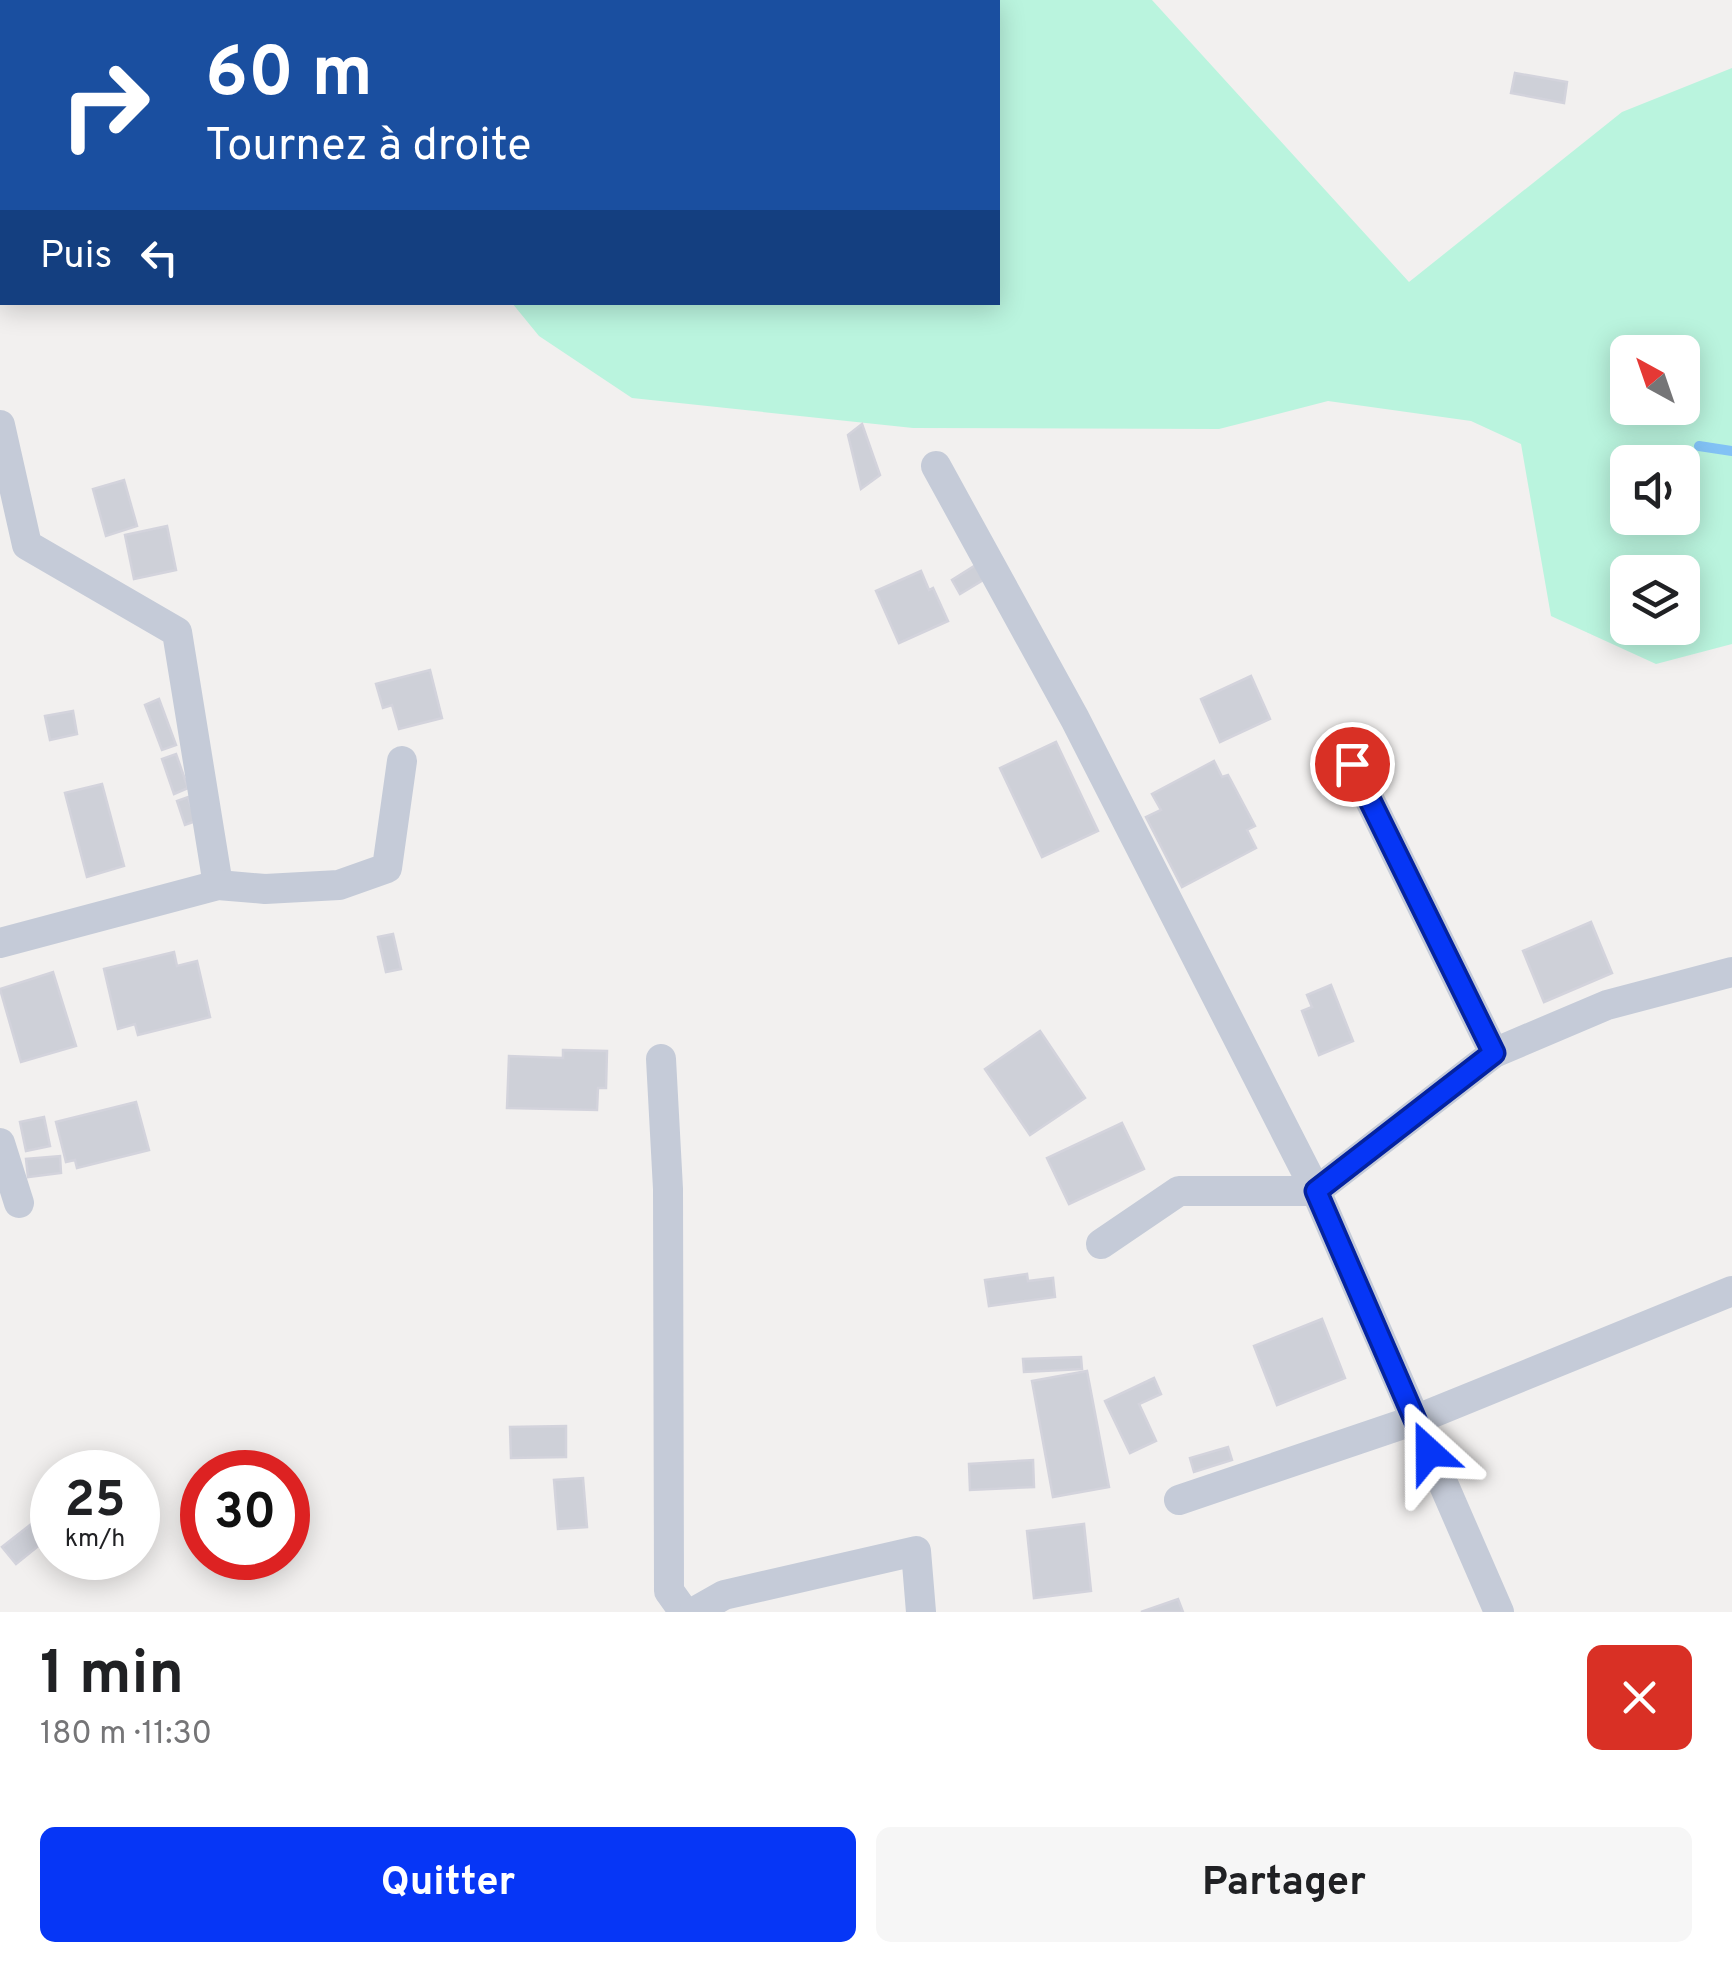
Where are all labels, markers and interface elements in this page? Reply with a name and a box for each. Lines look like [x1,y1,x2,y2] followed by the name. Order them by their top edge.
[205,32,373,121] text: 60 m
[40,40,170,170] icon: right
[205,119,532,176] text: Tournez à droite
[132,230,187,285] icon: left
[40,233,112,282] text: Puis
[1610,335,1700,425] north arrow
[1610,335,1700,645] map controls
[1610,445,1700,535] button: sound
[1610,555,1700,645] button: layers
[1310,722,1395,807] pin
[1325,737,1380,792] icon: arrive
[1377,1400,1481,1504] position arrow
[180,1450,310,1580] speed limit sign: 30
[64,1471,126,1534] text: 25
[65,1524,125,1556] text: km/h
[40,1639,184,1715] text: 1 min
[1587,1645,1692,1750] button: close
[40,1715,212,1755] text: 180 m · 11:30
[40,1827,856,1942] button: Quitter
[876,1827,1692,1942] button: Partager

